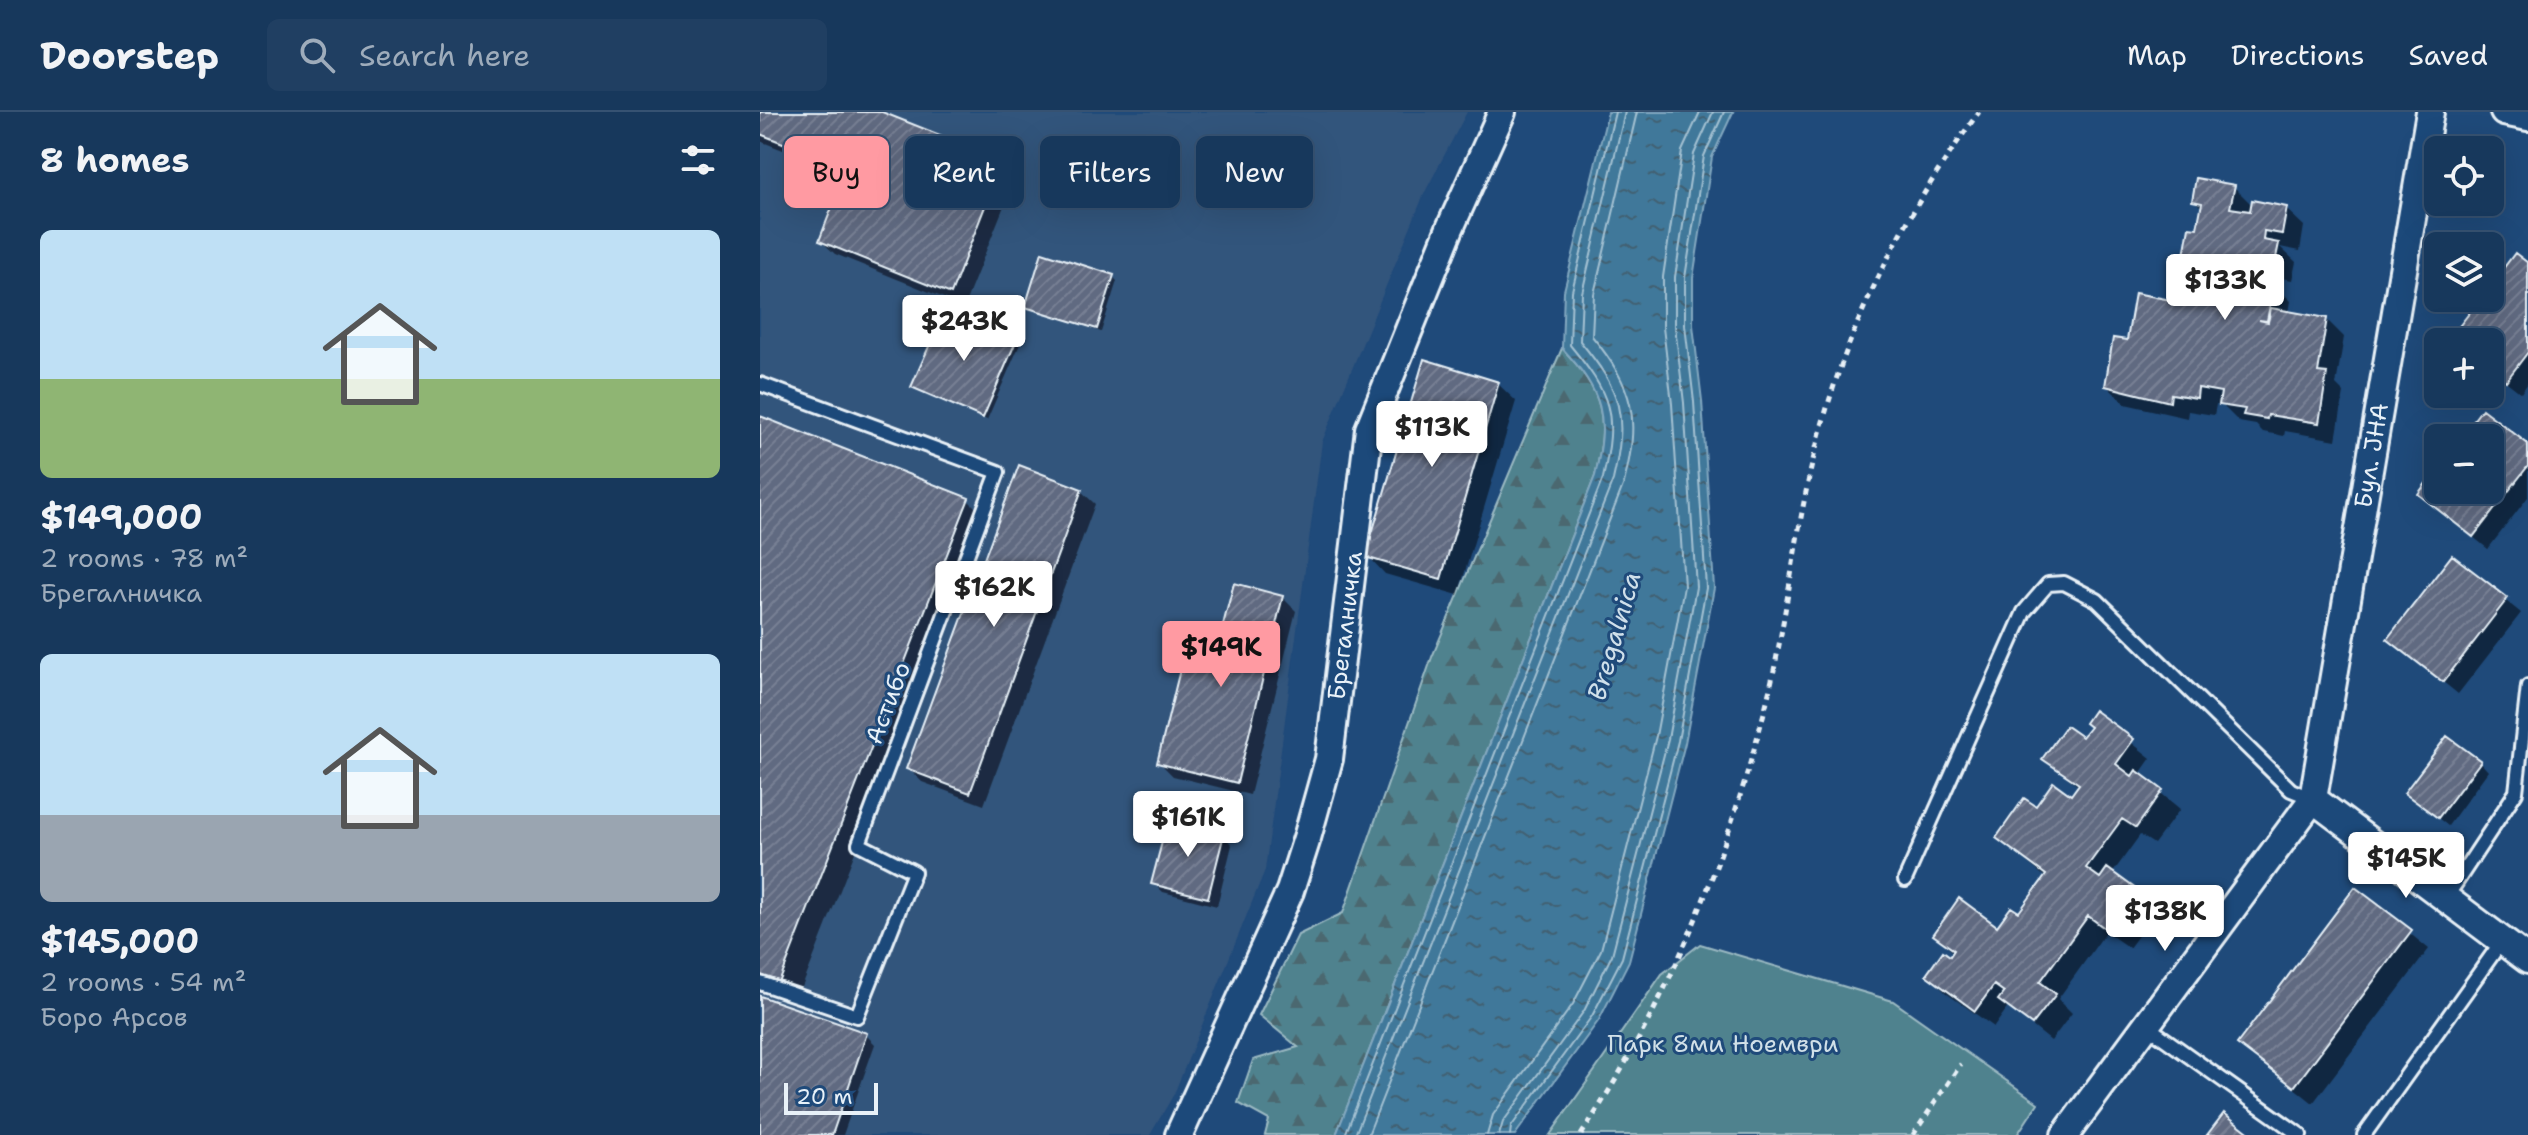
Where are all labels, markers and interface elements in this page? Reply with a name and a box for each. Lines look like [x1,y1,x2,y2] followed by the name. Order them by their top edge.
[267,19,827,91] search box
[40,30,219,81] text: Doorstep
[295,33,339,77] icon: search
[359,35,530,76] text: Search here
[2127,36,2187,74] text: Map
[2231,36,2365,74] text: Directions
[2409,36,2488,74] text: Saved
[784,136,889,208] chip: Buy
[905,136,1024,208] chip: Rent
[1040,136,1180,208] chip: Filters
[1196,136,1313,208] chip: New
[2424,136,2504,504] map controls
[2424,136,2504,216] button: locate
[40,137,189,183] text: 8 homes
[676,138,720,182] icon: filters
[2424,232,2504,312] button: layers
[2169,254,2281,322] pin: $133K
[2184,262,2266,297] text: $133K
[308,282,452,426] icon: home
[908,295,1020,363] pin: $243K
[920,303,1008,338] text: $243K
[2424,328,2504,408] button: +
[1376,401,1488,469] pin: $113K
[2347,401,2396,511] street label: Бул. ЈНА
[1394,409,1470,444] text: $113K
[2424,424,2504,504] button: −
[40,494,203,540] text: $149,000
[40,540,248,575] text: 2 rooms · 78 m²
[1320,549,1370,702] street label: Брегалничка
[938,561,1050,629] pin: $162K
[1578,567,1649,705] water label: Bregalnica
[953,569,1035,604] text: $162K
[40,575,202,610] text: Брегалничка
[1165,621,1277,689] pin: $149K
[1180,629,1262,664] text: $149K
[858,657,918,749] street label: Астибо
[308,706,452,850] icon: home
[1132,791,1244,859] pin: $161K
[1151,799,1225,834] text: $161K
[2350,832,2462,900] pin: $145K
[2366,840,2446,875] text: $145K
[2109,885,2221,953] pin: $138K
[2124,893,2206,928] text: $138K
[40,918,199,964] text: $145,000
[40,964,246,999] text: 2 rooms · 54 m²
[40,999,188,1034] text: Боро Арсов
[1608,1028,1838,1060] park label: Парк 8ми Ноември
[784,1079,878,1115] scale bar
[796,1082,853,1111] text: 20 m

